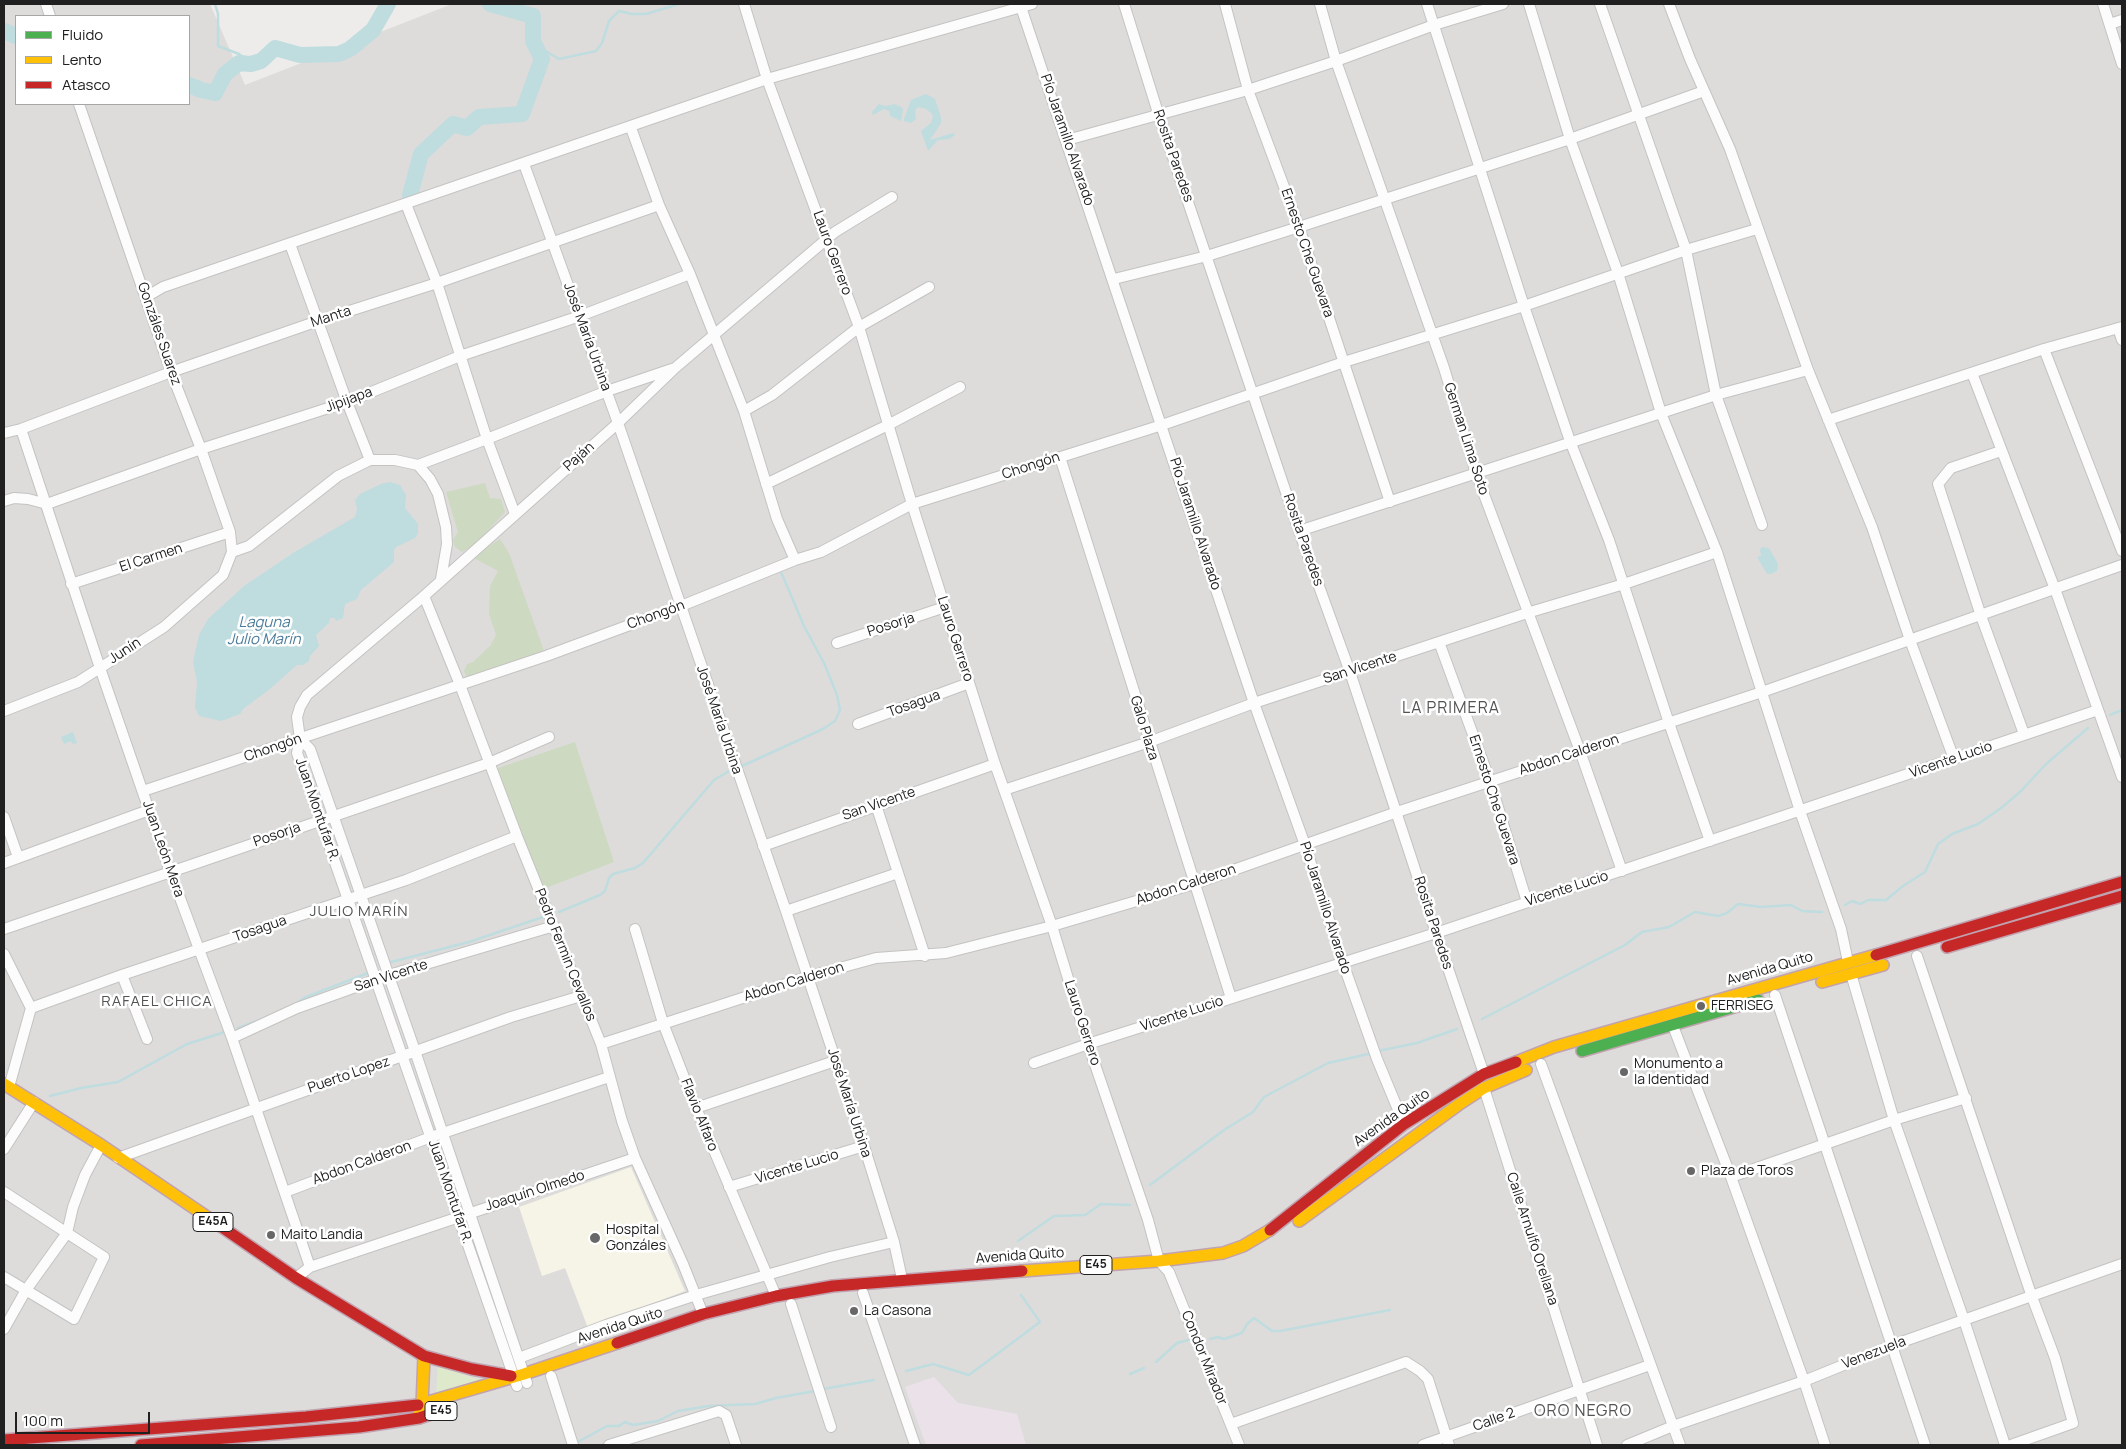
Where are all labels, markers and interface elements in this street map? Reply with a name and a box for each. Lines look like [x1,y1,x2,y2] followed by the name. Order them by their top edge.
[15,15,190,105] legend
[62,24,103,45] text: Fluido
[62,49,102,70] text: Lento
[1037,72,1097,208] street label: Pío Jaramillo Alvarado
[62,74,110,95] text: Atasco
[1149,108,1197,204] street label: Rosita Paredes
[1277,186,1337,320] street label: Ernesto Che Guevara
[809,208,855,298] street label: Lauro Gerrero
[133,280,185,388] street label: Gonzáles Suarez
[560,281,614,393] street label: José María Urbina
[309,303,353,331] street label: Manta
[1440,381,1492,497] street label: German Lima Soto
[323,384,375,416] street label: Jipijapa
[560,439,598,475] street label: Paján
[1000,449,1062,483] street label: Chongón
[1166,456,1224,592] street label: Pío Jaramillo Alvarado
[1279,492,1327,588] street label: Rosita Paredes
[117,540,185,576] street label: El Carmen
[933,594,977,684] street label: Lauro Gerrero
[625,597,687,633] street label: Chongón
[865,610,917,640] street label: Posorja
[227,614,301,649] water label: Laguna Julio Marín
[106,635,144,667] street label: Junín
[1321,648,1399,688] street label: San Vicente
[693,663,745,777] street label: José María Urbina
[885,687,943,721] street label: Tosagua
[1126,694,1162,762] street label: Galo Plaza
[1401,699,1501,719] district label: LA PRIMERA
[242,730,304,766] street label: Chongón
[1517,731,1621,779] street label: Abdon Calderon
[1465,733,1523,867] street label: Ernesto Che Guevara
[1908,738,1994,782] street label: Vicente Lucio
[291,756,343,864] street label: Juan Montufar R.
[840,784,918,824] street label: San Vicente
[139,799,187,899] street label: Juan León Mera
[251,819,303,851] street label: Posorja
[1296,840,1354,976] street label: Pío Jaramillo Alvarado
[1134,861,1238,909] street label: Abdon Calderon
[1523,868,1611,910] street label: Vicente Lucio
[1410,874,1456,972] street label: Rosita Paredes
[531,886,599,1024] street label: Pedro Fermin Cevallos
[308,903,410,921] district label: JULIO MARÍN
[231,912,289,946] street label: Tosagua
[1725,949,1815,989] street label: Avenida Quito
[352,956,430,996] street label: San Vicente
[742,959,846,1005] street label: Abdon Calderon
[1060,978,1104,1068] street label: Lauro Gerrero
[100,993,214,1011] district label: RAFAEL CHICA
[1138,993,1226,1035] street label: Vicente Lucio
[1711,998,1773,1014] place label: FERRISEG
[1695,1000,1707,1012] marker: FERRISEG
[823,1046,875,1160] street label: José María Urbina
[306,1053,392,1097] street label: Puerto Lopez
[1634,1056,1723,1088] place label: Monumento a la Identidad
[1618,1066,1630,1078] marker: Monumento a la Identidad
[677,1076,721,1154] street label: Flavio Alfaro
[1351,1086,1433,1150] street label: Avenida Quito
[310,1137,414,1189] street label: Abdon Calderon
[424,1138,476,1246] street label: Juan Montufar R.
[753,1146,841,1188] street label: Vicente Lucio
[1701,1163,1793,1179] place label: Plaza de Toros
[1685,1165,1697,1177] marker: Plaza de Toros
[483,1167,587,1215] street label: Joaquín Olmedo
[1503,1171,1561,1307] street label: Calle Arnulfo Orellana
[193,1212,233,1232] road number: E45A
[606,1222,666,1254] place label: Hospital Gonzáles
[281,1227,363,1243] place label: Maito Landia
[265,1229,277,1241] marker: Maito Landia
[588,1231,602,1245] marker: Hospital Gonzáles
[975,1245,1065,1267] street label: Avenida Quito
[1080,1256,1112,1274] road number: E45
[864,1303,931,1319] place label: La Casona
[575,1304,665,1348] street label: Avenida Quito
[848,1305,860,1317] marker: La Casona
[1177,1308,1231,1408] street label: Condor Mirador
[1840,1333,1908,1373] street label: Venezuela
[18,1402,152,1434] scale bar
[425,1402,457,1420] road number: E45
[1533,1402,1633,1422] district label: ORO NEGRO
[1471,1405,1517,1435] street label: Calle 2
[23,1410,63,1431] text: 100 m

